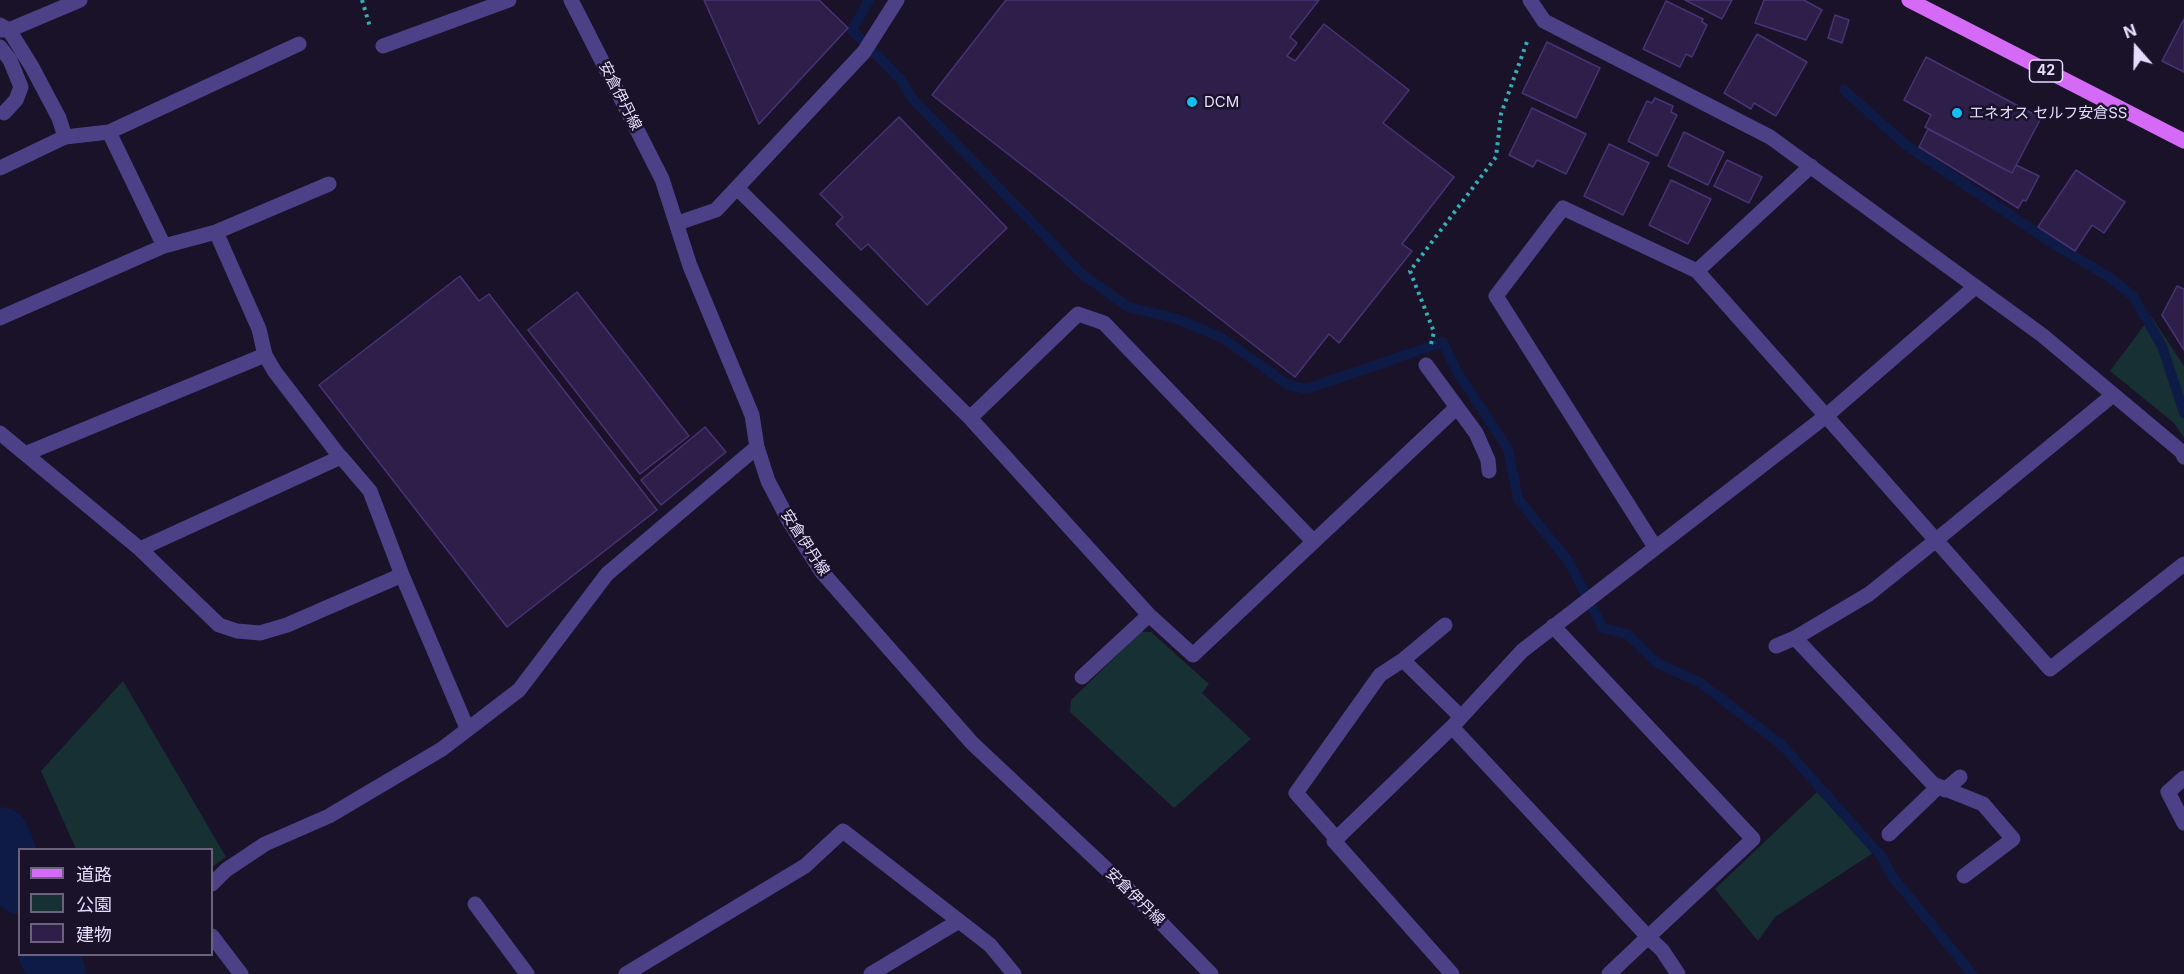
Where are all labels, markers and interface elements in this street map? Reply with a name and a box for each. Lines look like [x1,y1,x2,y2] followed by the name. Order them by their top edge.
[2106,18,2166,78] north arrow
[2121,20,2139,43] text: N
[595,59,645,133] street label: 安倉伊丹線
[2030,60,2062,82] road number: 42
[1204,93,1239,111] place label: DCM
[1185,95,1199,109] marker: DCM
[1969,104,2127,122] place label: エネオス セルフ安倉SS
[1950,106,1964,120] marker: エネオス セルフ安倉SS
[777,507,833,579] street label: 安倉伊丹線
[18,848,213,956] legend
[76,864,112,885] text: 道路
[1102,864,1168,930] street label: 安倉伊丹線
[76,894,112,915] text: 公園
[76,924,112,945] text: 建物

